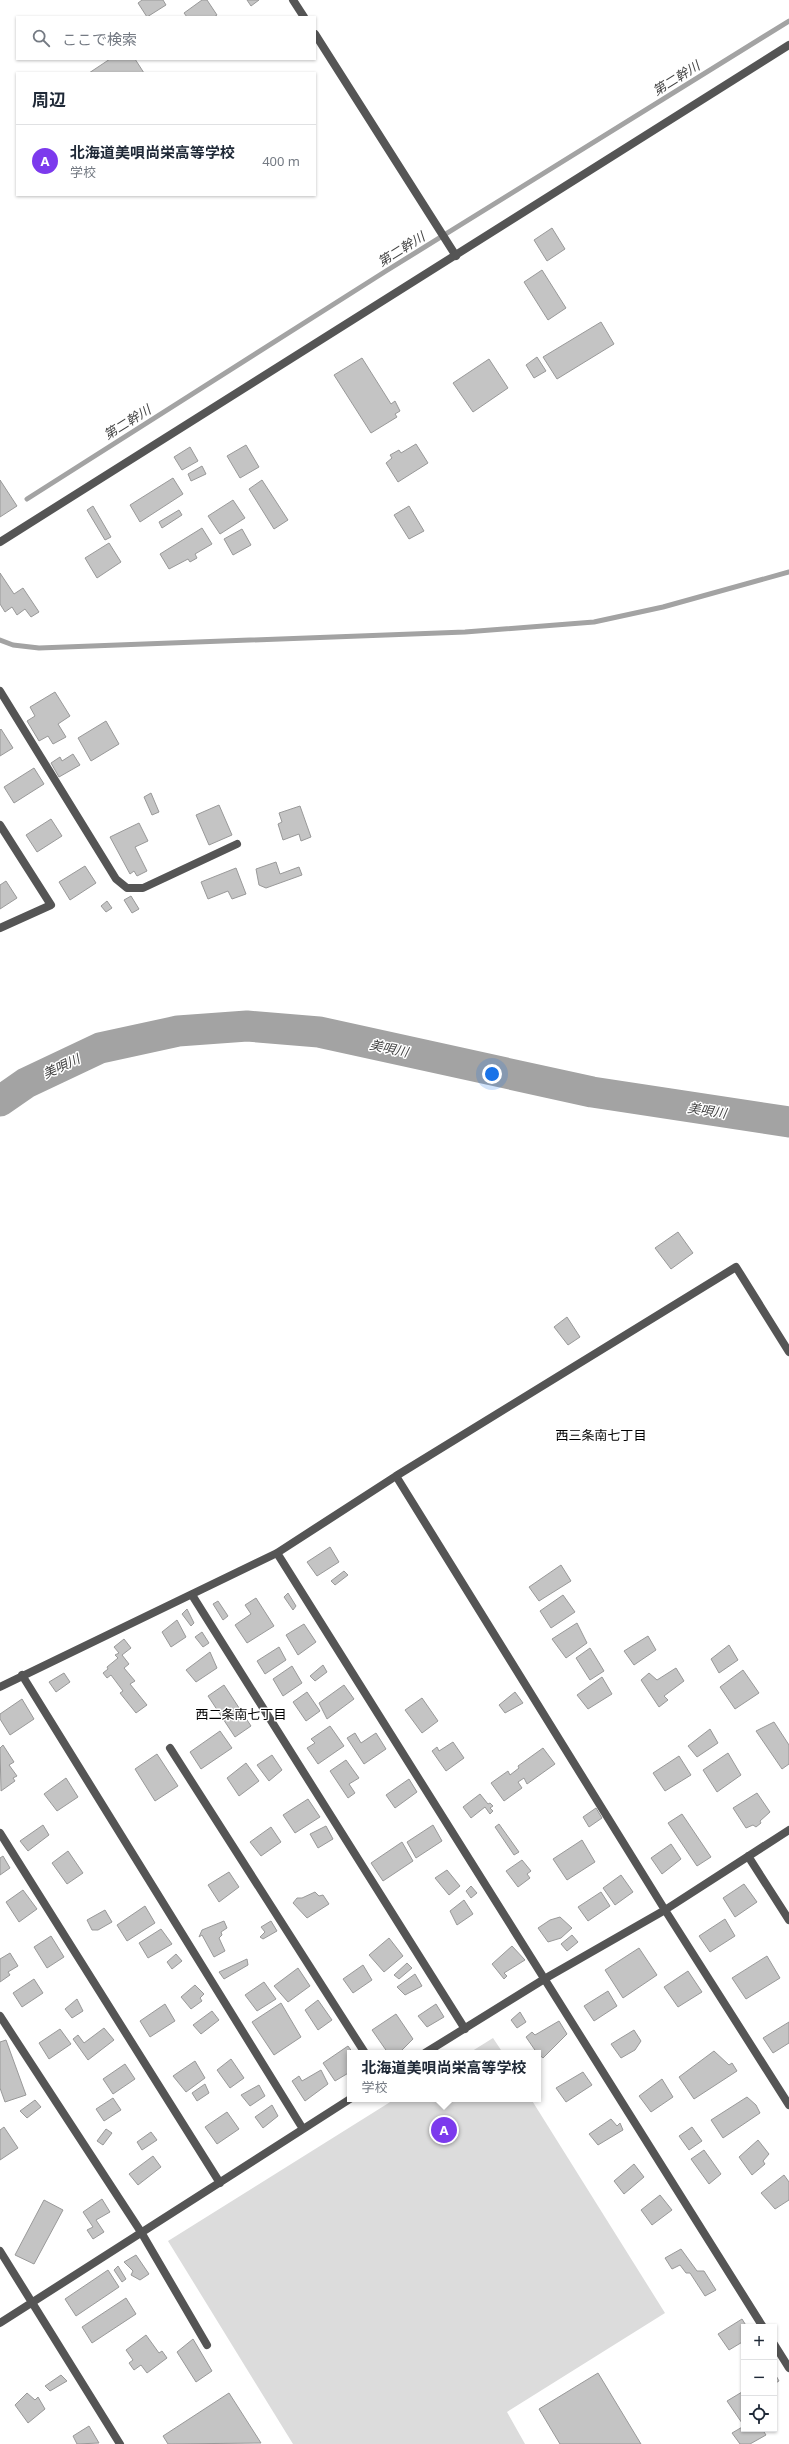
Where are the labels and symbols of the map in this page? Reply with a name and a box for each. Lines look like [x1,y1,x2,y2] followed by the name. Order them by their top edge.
[649,56,705,99] water label: 第二幹川
[374,227,430,270] water label: 第二幹川
[100,400,156,443] water label: 第二幹川
[368,1035,412,1061] water label: 美唄川
[40,1049,84,1082] water label: 美唄川
[482,1064,502,1084] your location
[686,1098,730,1122] water label: 美唄川
[555,1426,647,1444] district label: 西三条南七丁目
[195,1705,287,1723] district label: 西二条南七丁目
[431,2115,457,2145] pin: A

